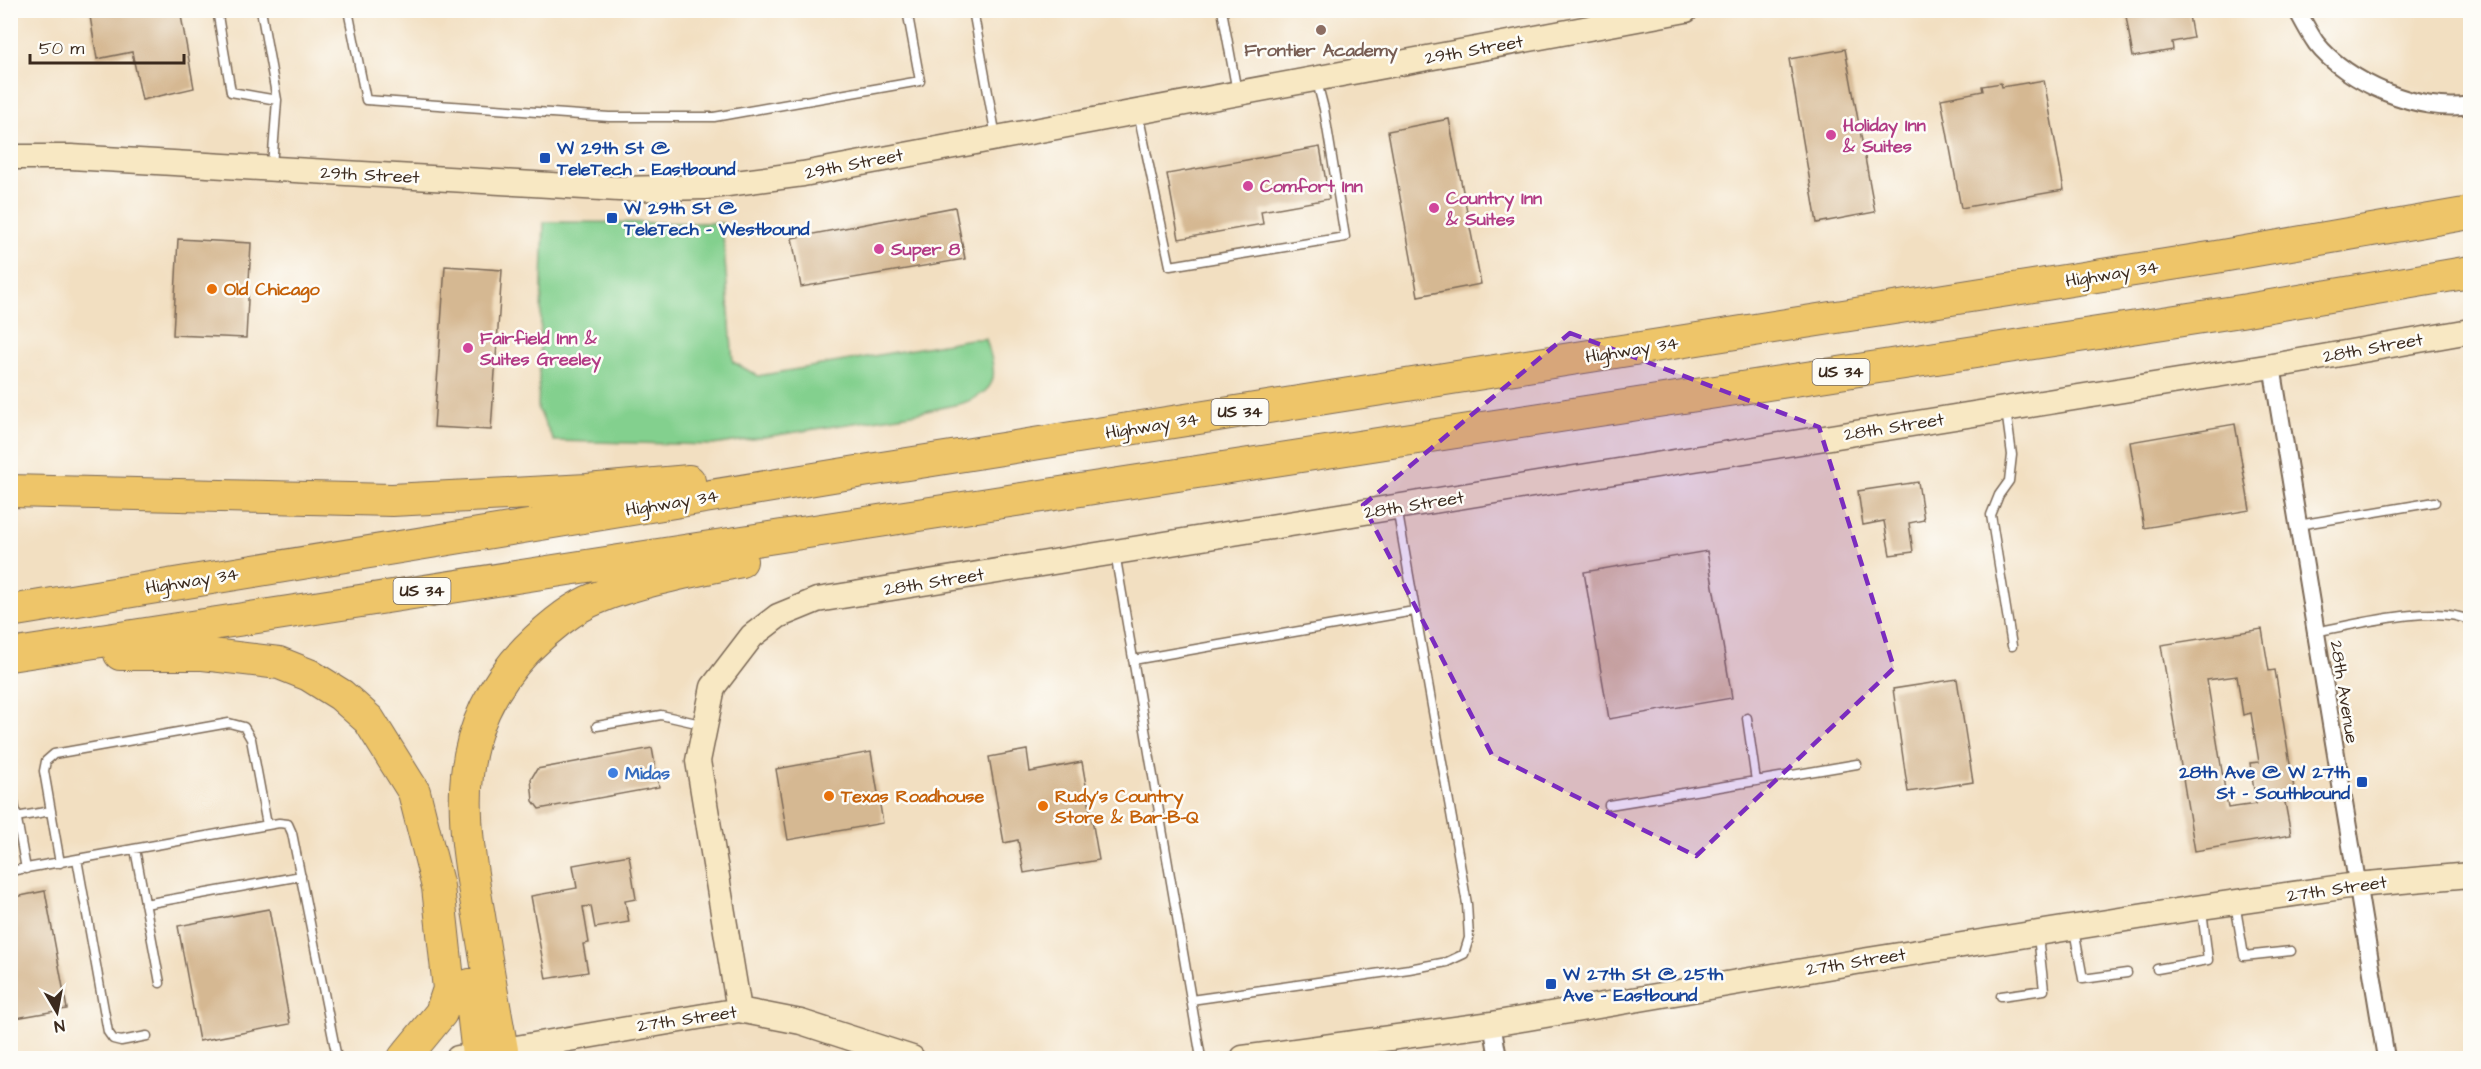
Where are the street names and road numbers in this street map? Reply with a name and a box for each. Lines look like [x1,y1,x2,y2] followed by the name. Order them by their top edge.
[1423,29,1526,71] street label: 29th Street
[803,142,906,186] street label: 29th Street
[320,160,421,190] street label: 29th Street
[2064,254,2161,295] street label: Highway 34
[2321,327,2426,369] street label: 28th Street
[1584,330,1681,371] street label: Highway 34
[1812,359,1870,385] road number: US 34
[1212,399,1268,425] road number: US 34
[1104,406,1201,447] street label: Highway 34
[1842,407,1946,447] street label: 28th Street
[624,483,721,524] street label: Highway 34
[1362,485,1466,525] street label: 28th Street
[144,561,241,602] street label: Highway 34
[882,562,986,602] street label: 28th Street
[394,578,450,604] road number: US 34
[2324,639,2365,745] street label: 28th Avenue
[2286,870,2389,908] street label: 27th Street
[1805,942,1908,982] street label: 27th Street
[636,1000,739,1038] street label: 27th Street

